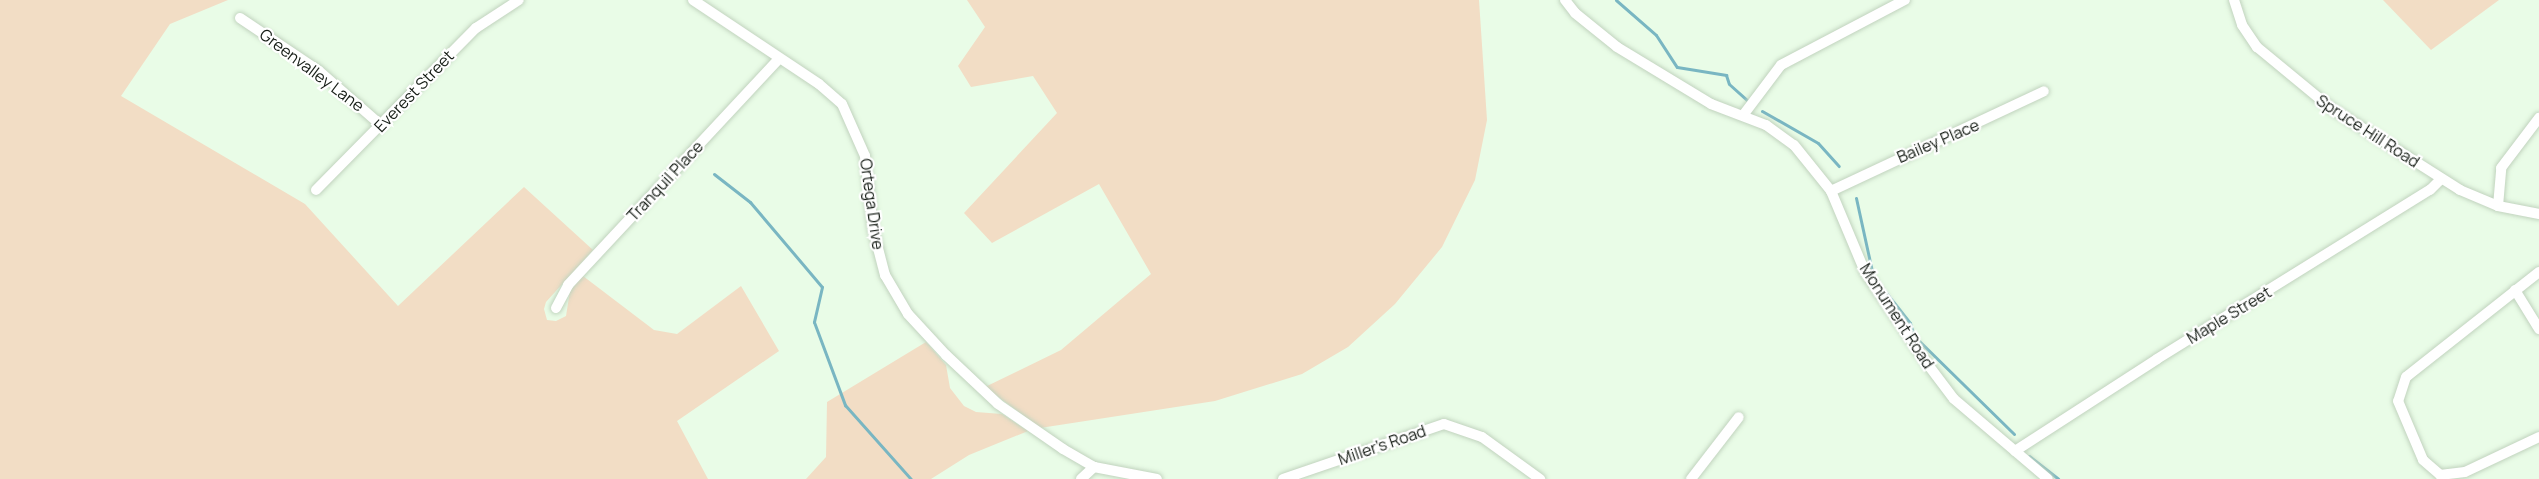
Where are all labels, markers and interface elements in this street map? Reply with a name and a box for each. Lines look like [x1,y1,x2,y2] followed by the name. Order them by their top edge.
[256,25,368,115] street label: Greenvalley Lane
[370,46,458,136] street label: Everest Street
[2313,91,2423,171] street label: Spruce Hill Road
[1894,115,1982,167] street label: Bailey Place
[623,137,707,225] street label: Tranquil Place
[856,157,888,251] street label: Ortega Drive
[1856,260,1938,372] street label: Monument Road
[2183,282,2275,348] street label: Maple Street
[1336,421,1428,469] street label: Miller's Road

